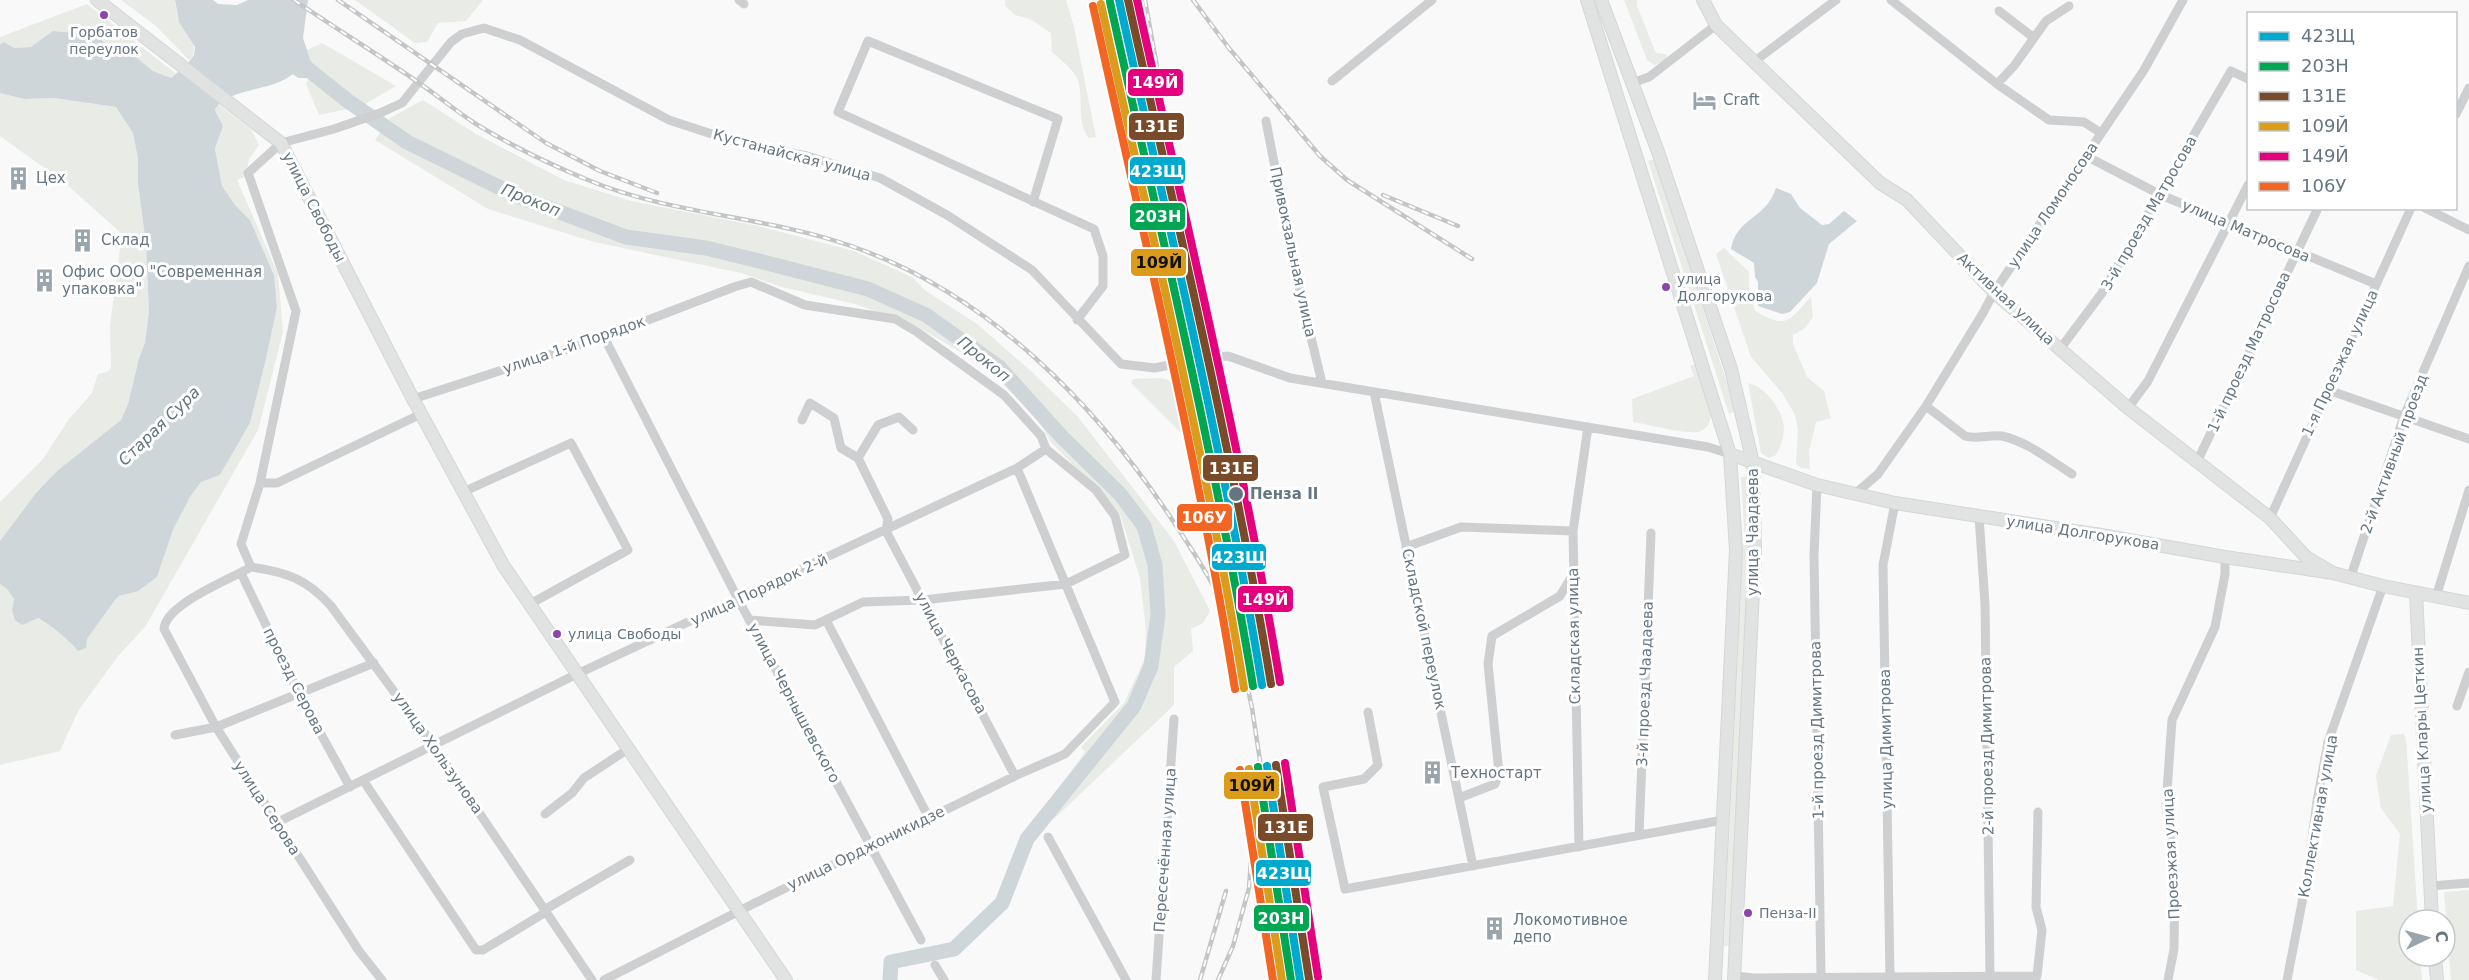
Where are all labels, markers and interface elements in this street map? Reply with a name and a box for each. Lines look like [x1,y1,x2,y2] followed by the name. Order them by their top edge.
[98,9,110,21] marker: Горбатов переулок
[2247,12,2457,210] legend
[69,24,139,57] place label: Горбатов переулок
[2301,25,2355,46] text: 423Щ
[2301,55,2349,76] text: 203Н
[1127,68,1184,97] line badge: 149Й
[1132,73,1178,92] text: 149Й
[2301,85,2347,106] text: 131Е
[1692,87,1718,113] hotel icon: Craft
[1723,91,1760,109] place label: Craft
[1128,112,1185,141] line badge: 131Е
[2301,115,2349,136] text: 109Й
[1134,117,1178,136] text: 131Е
[711,125,873,185] street label: Кустанайская улица
[2097,133,2201,293] street label: 3-й проезд Матросова
[2004,139,2102,271] street label: улица Ломоносова
[2301,145,2349,166] text: 149Й
[278,149,350,265] street label: улица Свободы
[1129,156,1186,185] line badge: 423Щ
[1130,162,1184,181] text: 423Щ
[5,165,31,191] building icon: Цех
[1266,165,1320,339] street label: Привокзальная улица
[36,169,66,187] place label: Цех
[2301,175,2346,196] text: 106У
[499,180,563,220] water label: Прокоп
[2179,196,2313,266] street label: улица Матросова
[1129,202,1186,231] line badge: 203Н
[1135,207,1181,226] text: 203Н
[70,227,96,253] building icon: Склад
[101,231,150,249] place label: Склад
[1130,248,1187,277] line badge: 109Й
[1953,249,2059,349] street label: Активная улица
[1136,253,1182,272] text: 109Й
[62,263,262,298] place label: Офис ООО "Современная упаковка"
[31,268,57,294] building icon: Офис ООО "Современная упаковка"
[2204,269,2294,435] street label: 1-й проезд Матросова
[1677,271,1772,304] place label: улица Долгорукова
[1660,281,1672,293] marker: улица Долгорукова
[2298,287,2382,439] street label: 1-я Проезжая улица
[500,312,648,378] street label: улица 1-й Порядок
[954,332,1014,386] water label: Прокоп
[2357,372,2431,536] street label: 2-й Активный проезд
[114,382,204,470] water label: Старая Сура
[1202,454,1259,482] line badge: 131Е
[1209,459,1253,478] text: 131Е
[1744,468,1762,596] street label: улица Чаадаева
[1227,485,1245,503] marker: Пенза II
[1250,485,1318,503] place label: Пенза II
[1176,503,1233,532] line badge: 106У
[1181,508,1227,527] text: 106У
[2005,512,2161,554] street label: улица Долгорукова
[1211,543,1267,571] line badge: 423Щ
[1398,547,1450,711] street label: Складской переулок
[1212,548,1266,567] text: 423Щ
[687,550,831,630] street label: улица Порядок 2-й
[1564,568,1584,704] street label: Складская улица
[1237,585,1294,613] line badge: 149Й
[911,589,991,717] street label: улица Черкасова
[1242,590,1288,609] text: 149Й
[1633,601,1657,767] street label: 3-й проезд Чаадаева
[744,620,844,786] street label: улица Чернышевского
[259,625,329,737] street label: проезд Серова
[568,626,681,642] place label: улица Свободы
[551,628,563,640] marker: улица Свободы
[1806,641,1828,819] street label: 1-й проезд Димитрова
[2409,647,2435,813] street label: улица Клары Цеткин
[1976,657,1998,835] street label: 2-й проезд Димитрова
[1876,669,1896,809] street label: улица Димитрова
[389,689,487,817] street label: улица Хользунова
[2295,733,2341,899] street label: Коллективная улица
[230,757,304,859] street label: улица Серова
[1420,760,1446,786] building icon: Техностарт
[1450,764,1542,782] place label: Техностарт
[1150,767,1180,933] street label: Пересечённая улица
[1223,771,1280,800] line badge: 109Й
[1229,776,1275,795] text: 109Й
[2159,788,2183,920] street label: Проезжая улица
[784,802,948,894] street label: улица Орджоникидзе
[1257,813,1314,842] line badge: 131Е
[1264,818,1308,837] text: 131Е
[1255,859,1312,887] line badge: 423Щ
[1257,864,1311,883] text: 423Щ
[1253,904,1310,932] line badge: 203Н
[1759,905,1817,921] place label: Пенза-II
[1742,907,1754,919] marker: Пенза-II
[2397,908,2457,968] north arrow
[1258,909,1304,928] text: 203Н
[1513,911,1628,946] place label: Локомотивное депо
[1482,916,1508,942] building icon: Локомотивное депо
[2431,930,2451,943] text: С

